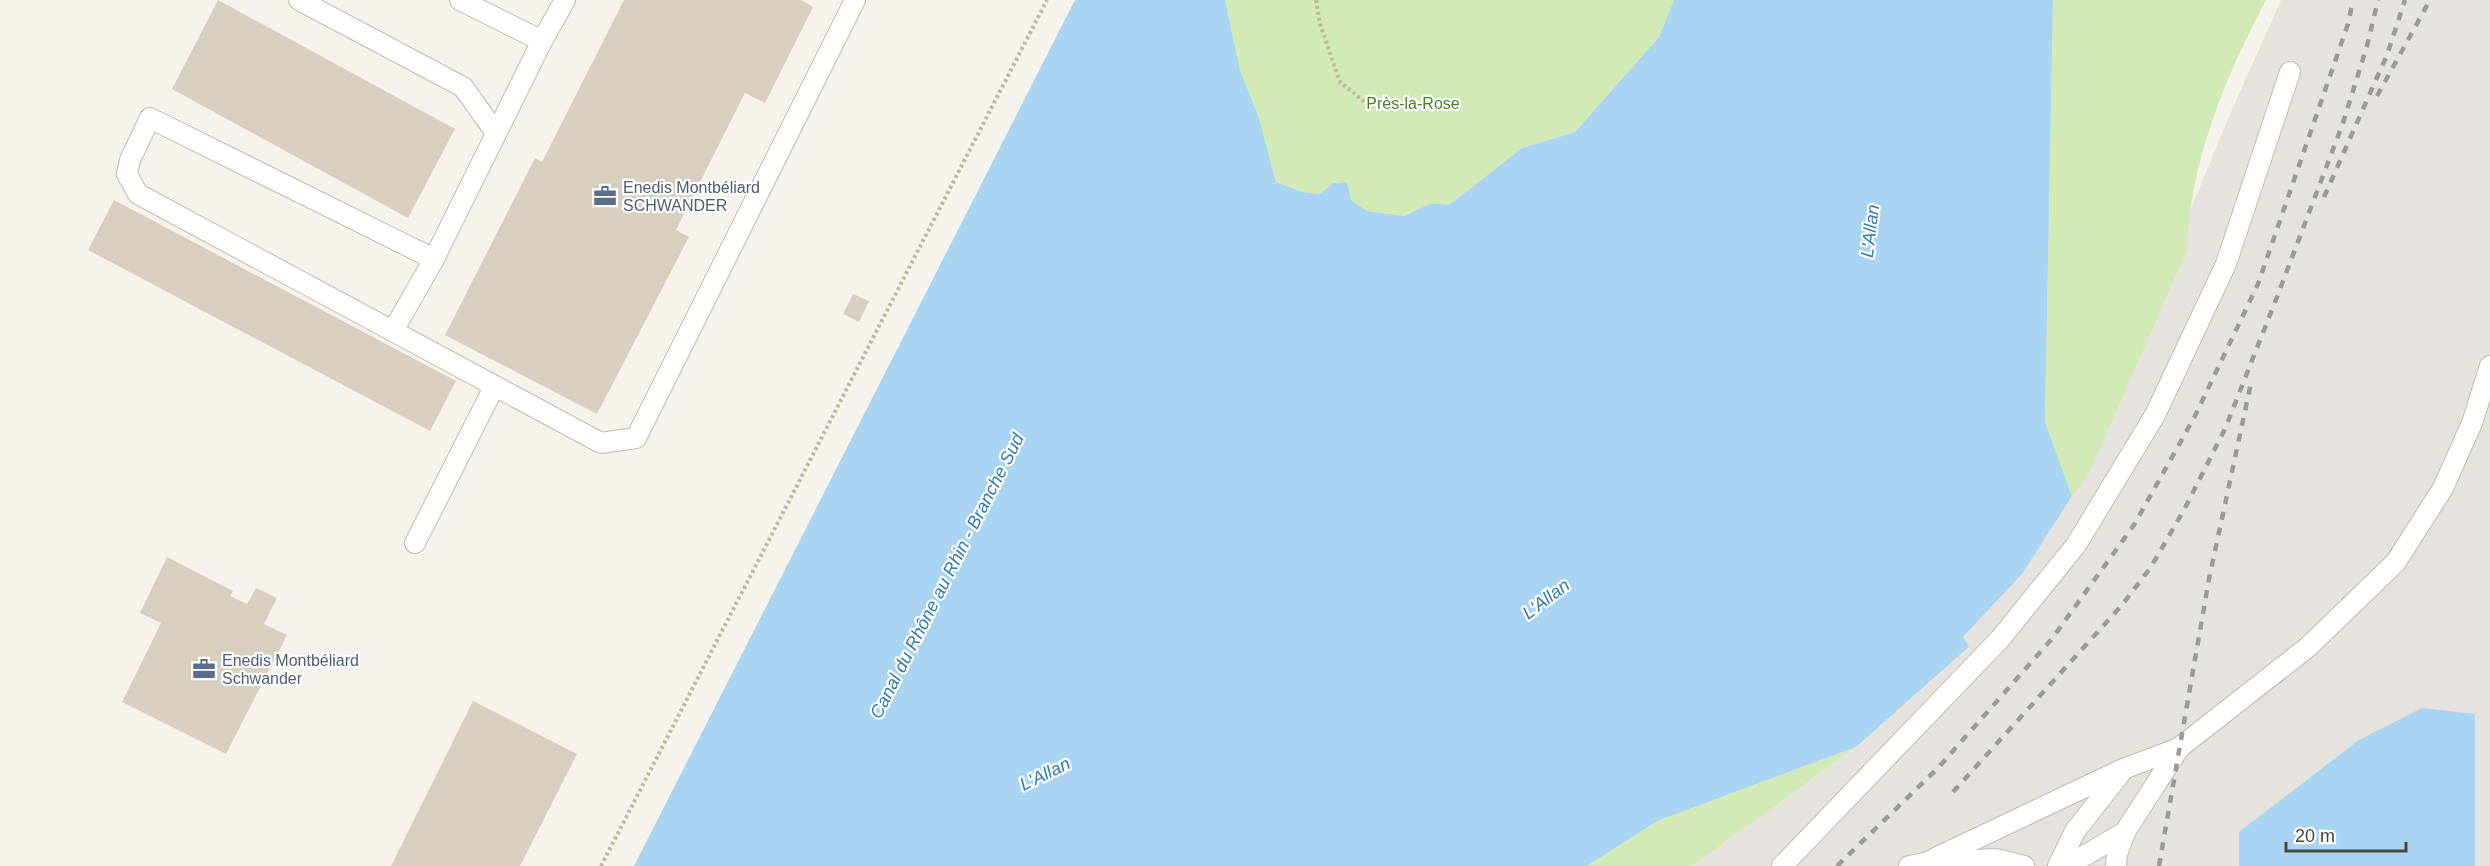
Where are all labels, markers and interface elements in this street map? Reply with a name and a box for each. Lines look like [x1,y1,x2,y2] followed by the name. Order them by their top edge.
[1366,95,1460,112] park label: Près-la-Rose
[623,179,760,214] place label: Enedis Montbéliard SCHWANDER
[592,183,618,209] office icon: Enedis Montbéliard SCHWANDER
[1857,203,1883,259] water label: L'Allan
[866,429,1028,722] water label: Canal du Rhône au Rhin - Branche Sud
[1519,575,1573,623] water label: L'Allan
[222,652,359,687] place label: Enedis Montbéliard Schwander
[191,656,217,682] office icon: Enedis Montbéliard Schwander
[1017,753,1073,795] water label: L'Allan
[2286,815,2406,853] scale bar
[2295,826,2335,846] text: 20 m

